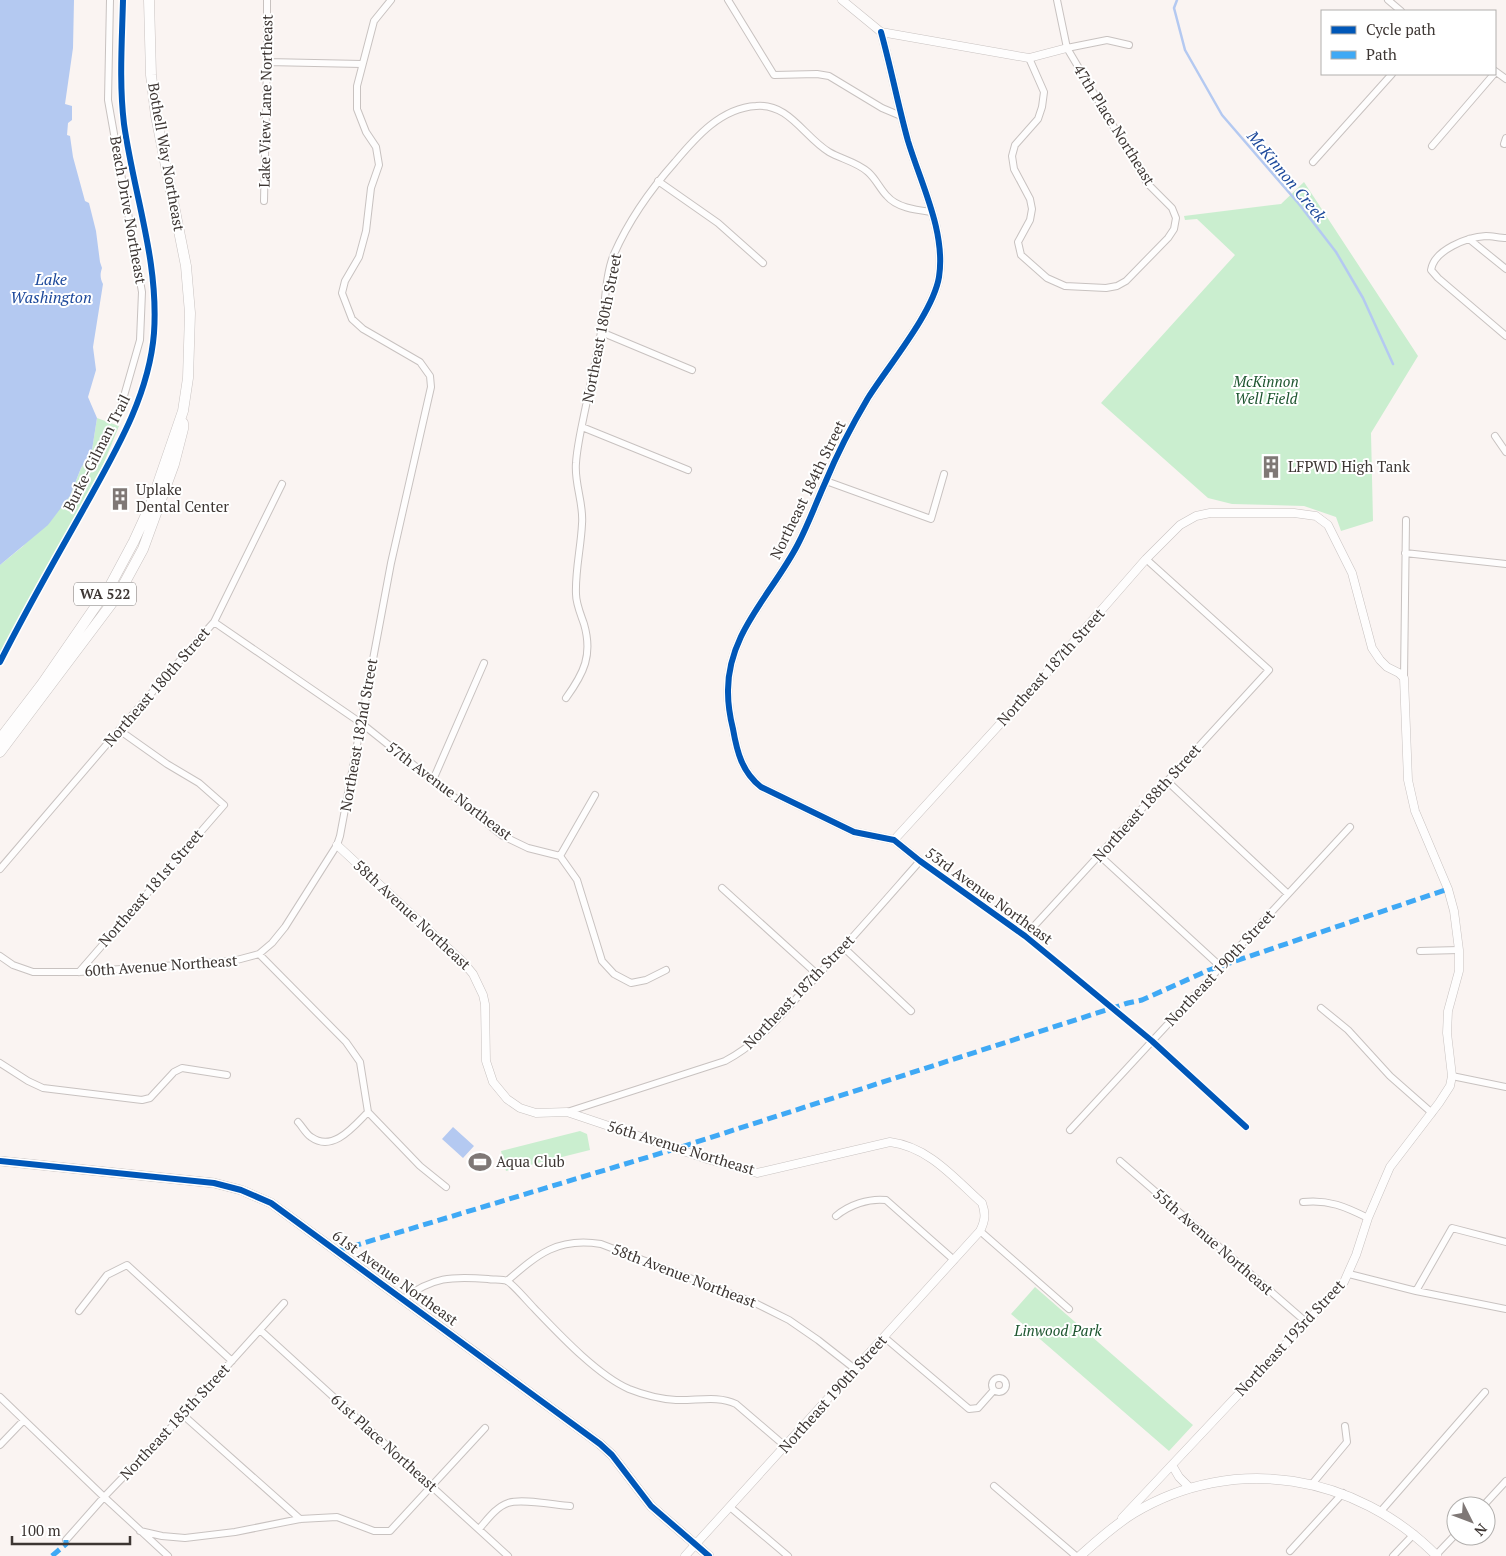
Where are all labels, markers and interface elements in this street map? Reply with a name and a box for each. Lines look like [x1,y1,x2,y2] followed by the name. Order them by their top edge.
[1321,10,1496,75] legend
[253,14,277,188] street label: Lake View Lane Northeast
[1366,19,1436,39] text: Cycle path
[1366,44,1397,64] text: Path
[1070,60,1160,189] street label: 47th Place Northeast
[144,81,190,233] street label: Bothell Way Northeast
[1242,125,1332,226] water label: McKinnon Creek
[106,134,152,286] street label: Beach Drive Northeast
[577,251,625,404] street label: Northeast 180th Street
[10,268,92,308] water label: Lake Washington
[1232,371,1299,408] park label: McKinnon Well Field
[58,391,134,514] street label: Burke-Gilman Trail
[765,416,850,562] street label: Northeast 184th Street
[1258,454,1284,480] building icon: LFPWD High Tank
[1288,456,1410,476] place label: LFPWD High Tank
[136,479,229,516] place label: Uplake Dental Center
[107,486,133,512] building icon: Uplake Dental Center
[74,582,136,606] road number: WA 522
[992,603,1109,729] street label: Northeast 187th Street
[99,622,214,750] street label: Northeast 180th Street
[335,656,381,813] street label: Northeast 182nd Street
[383,736,517,844] street label: 57th Avenue Northeast
[1088,739,1205,866] street label: Northeast 188th Street
[94,824,207,950] street label: Northeast 181st Street
[922,842,1058,948] street label: 53rd Avenue Northeast
[350,855,476,974] street label: 58th Avenue Northeast
[1160,905,1279,1030] street label: Northeast 190th Street
[738,930,858,1053] street label: Northeast 187th Street
[84,950,238,980] street label: 60th Avenue Northeast
[605,1115,758,1179] street label: 56th Avenue Northeast
[467,1149,493,1175] sports icon: Aqua Club
[496,1151,565,1171] place label: Aqua Club
[1149,1183,1278,1299] street label: 55th Avenue Northeast
[329,1225,463,1330] street label: 61st Avenue Northeast
[609,1238,760,1312] street label: 58th Avenue Northeast
[1230,1275,1349,1400] street label: Northeast 193rd Street
[1013,1320,1102,1340] park label: Linwood Park
[774,1330,891,1457] street label: Northeast 190th Street
[115,1359,234,1484] street label: Northeast 185th Street
[327,1389,443,1496] street label: 61st Place Northeast
[1446,1496,1496,1546] north arrow
[12,1514,130,1546] scale bar
[20,1520,61,1540] text: 100 m
[1470,1520,1492,1541] text: N

